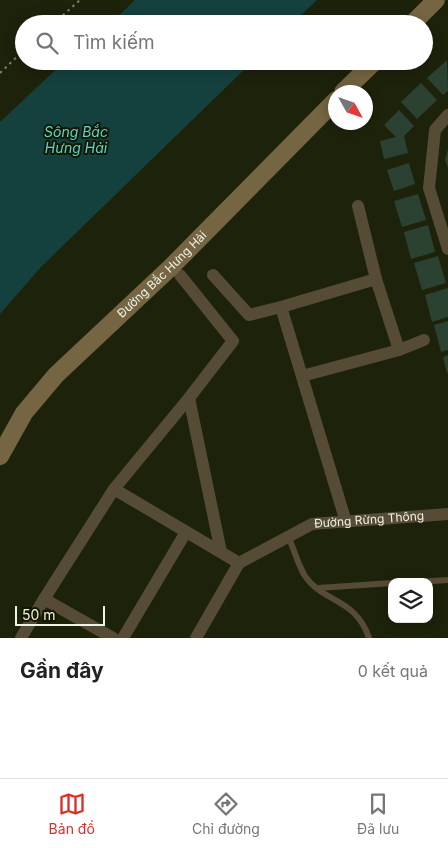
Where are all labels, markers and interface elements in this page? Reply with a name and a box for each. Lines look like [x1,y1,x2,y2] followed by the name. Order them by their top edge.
[15,15,433,70] search box
[33,29,61,57] icon: search
[73,31,155,54] text: Tìm kiếm
[328,85,373,130] north arrow
[44,123,108,156] water label: Sông Bắc Hưng Hải
[114,228,209,321] street label: Đường Bắc Hưng Hải
[314,508,425,531] street label: Đường Rừng Thông
[388,578,433,623] map controls
[388,578,433,623] button: layers
[15,603,105,626] scale bar
[22,606,56,623] text: 50 m
[20,658,104,683] text: Gần đây
[358,661,428,681] text: 0 kết quả
[49,790,95,837] tab: Bản đồ
[192,790,260,837] tab: Chỉ đường
[357,790,399,837] tab: Đã lưu

